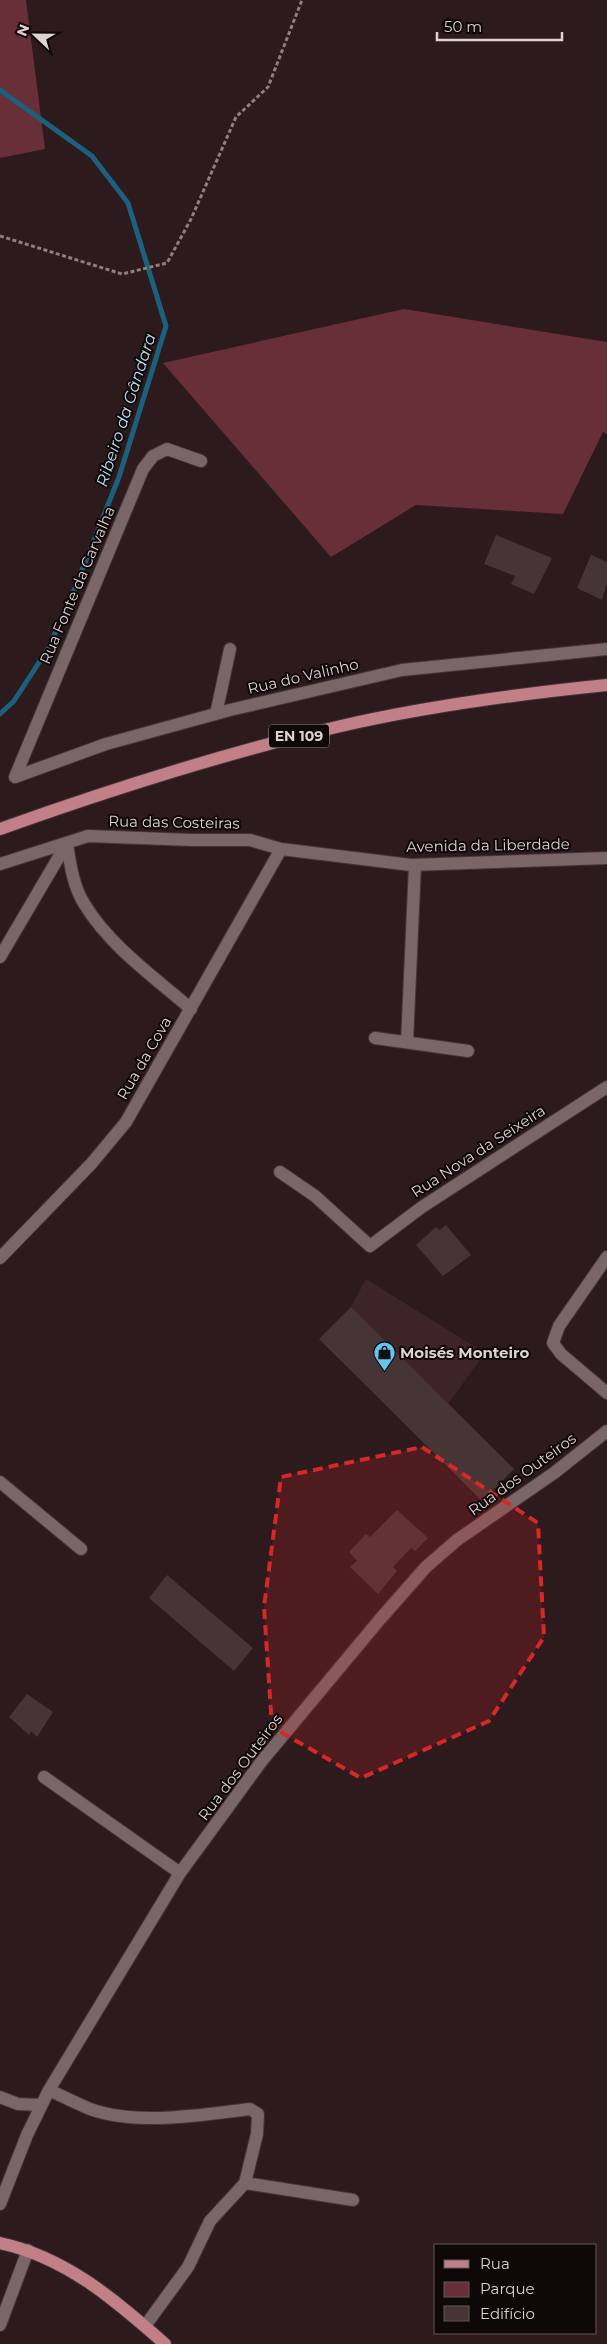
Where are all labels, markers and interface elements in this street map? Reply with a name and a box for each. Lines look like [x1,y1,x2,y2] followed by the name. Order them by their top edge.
[10,10,60,60] north arrow
[437,10,562,42] scale bar
[444,17,482,36] text: 50 m
[12,22,33,39] text: N
[92,331,160,489] water label: Ribeiro da Gândara
[35,503,119,667] street label: Rua Fonte da Carvalha
[246,654,360,698] street label: Rua do Valinho
[269,724,329,748] road number: EN 109
[108,811,240,833] street label: Rua das Costeiras
[406,834,570,856] street label: Avenida da Liberdade
[113,1013,175,1103] street label: Rua da Cova
[407,1101,549,1201] street label: Rua Nova da Seixeira
[372,1340,396,1371] shop icon: Moisés Monteiro
[400,1343,529,1362] place label: Moisés Monteiro
[464,1429,580,1519] street label: Rua dos Outeiros
[194,1710,286,1824] street label: Rua dos Outeiros
[434,2244,597,2334] legend
[480,2254,510,2273] text: Rua
[480,2279,535,2298] text: Parque
[480,2304,535,2323] text: Edifício

